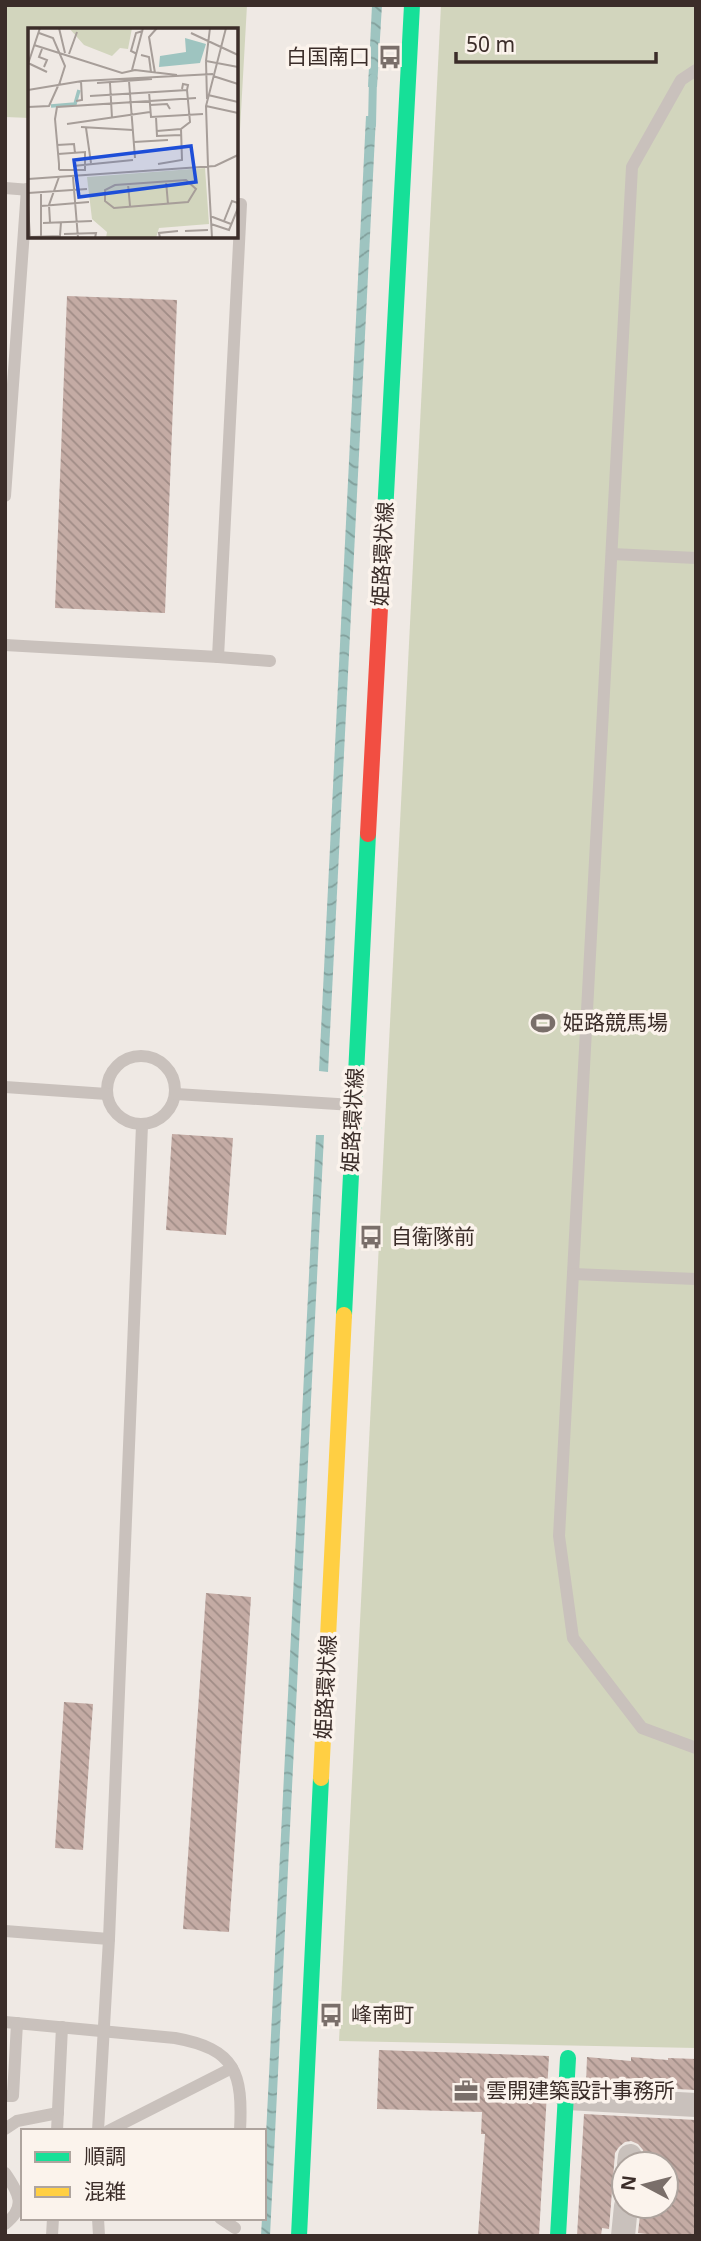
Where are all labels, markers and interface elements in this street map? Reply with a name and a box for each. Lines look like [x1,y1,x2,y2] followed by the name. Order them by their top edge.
[456,21,656,65] scale bar
[28,28,238,238] inset map
[466,30,515,58] text: 50 m
[286,42,370,70] place label: 白国南口
[376,43,404,71] bus stop icon: 白国南口
[365,501,399,607] street label: 姫路環状線
[563,1008,668,1036] place label: 姫路競馬場
[529,1009,557,1037] sports icon: 姫路競馬場
[335,1067,369,1173] street label: 姫路環状線
[391,1222,475,1250] place label: 自衛隊前
[357,1223,385,1251] bus stop icon: 自衛隊前
[308,1634,342,1740] street label: 姫路環状線
[351,2000,414,2028] place label: 峰南町
[317,2001,345,2029] bus stop icon: 峰南町
[486,2076,675,2104] place label: 雲開建築設計事務所
[452,2077,480,2105] office icon: 雲開建築設計事務所
[21,2129,266,2220] legend
[84,2142,126,2170] text: 順調
[610,2150,680,2220] north arrow
[614,2174,642,2192] text: N
[84,2177,126,2205] text: 混雑

